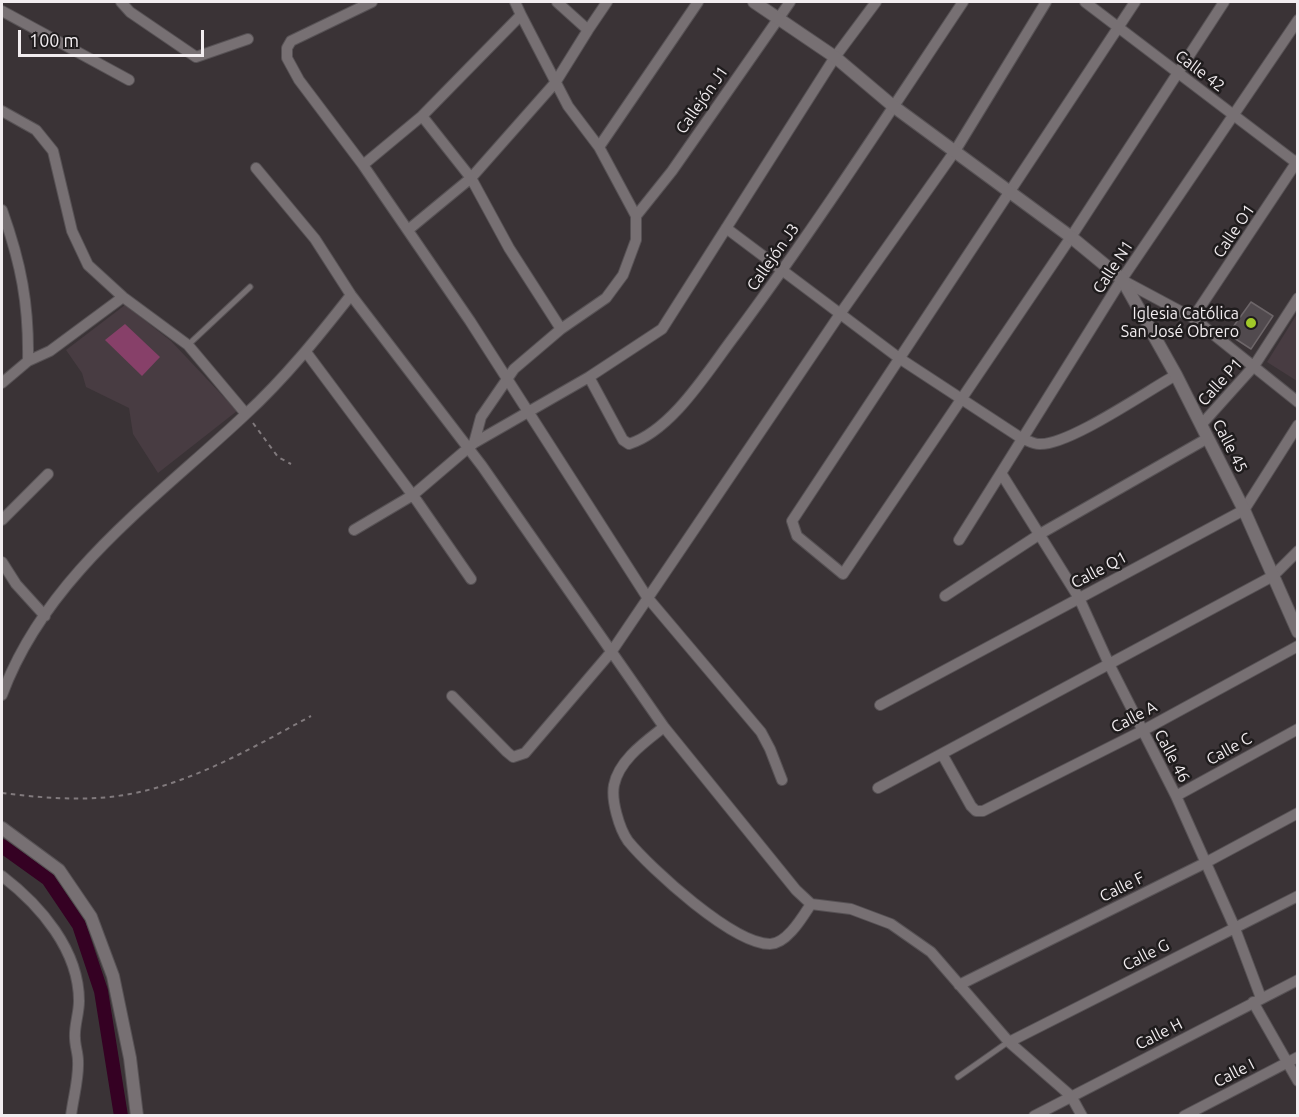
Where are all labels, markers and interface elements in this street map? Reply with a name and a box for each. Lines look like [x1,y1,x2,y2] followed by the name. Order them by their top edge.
[21,18,207,56] scale bar
[29,30,79,50] text: 100 m
[1171,46,1229,96] street label: Calle 42
[672,62,732,138] street label: Callejón J1
[1209,201,1259,261] street label: Calle O1
[743,219,803,295] street label: Callejón J3
[1089,237,1137,297] street label: Calle N1
[1121,304,1239,342] place label: Iglesia Católica San José Obrero
[1244,316,1258,330] marker: Iglesia Católica San José Obrero
[1194,354,1246,410] street label: Calle P1
[1209,416,1251,476] street label: Calle 45
[1068,547,1130,593] street label: Calle Q1
[1108,697,1160,737] street label: Calle A
[1150,726,1194,786] street label: Calle 46
[1203,729,1255,769] street label: Calle C
[1097,868,1147,906] street label: Calle F
[1120,935,1172,975] street label: Calle G
[1132,1014,1186,1054] street label: Calle H
[1210,1055,1258,1091] street label: Calle I

